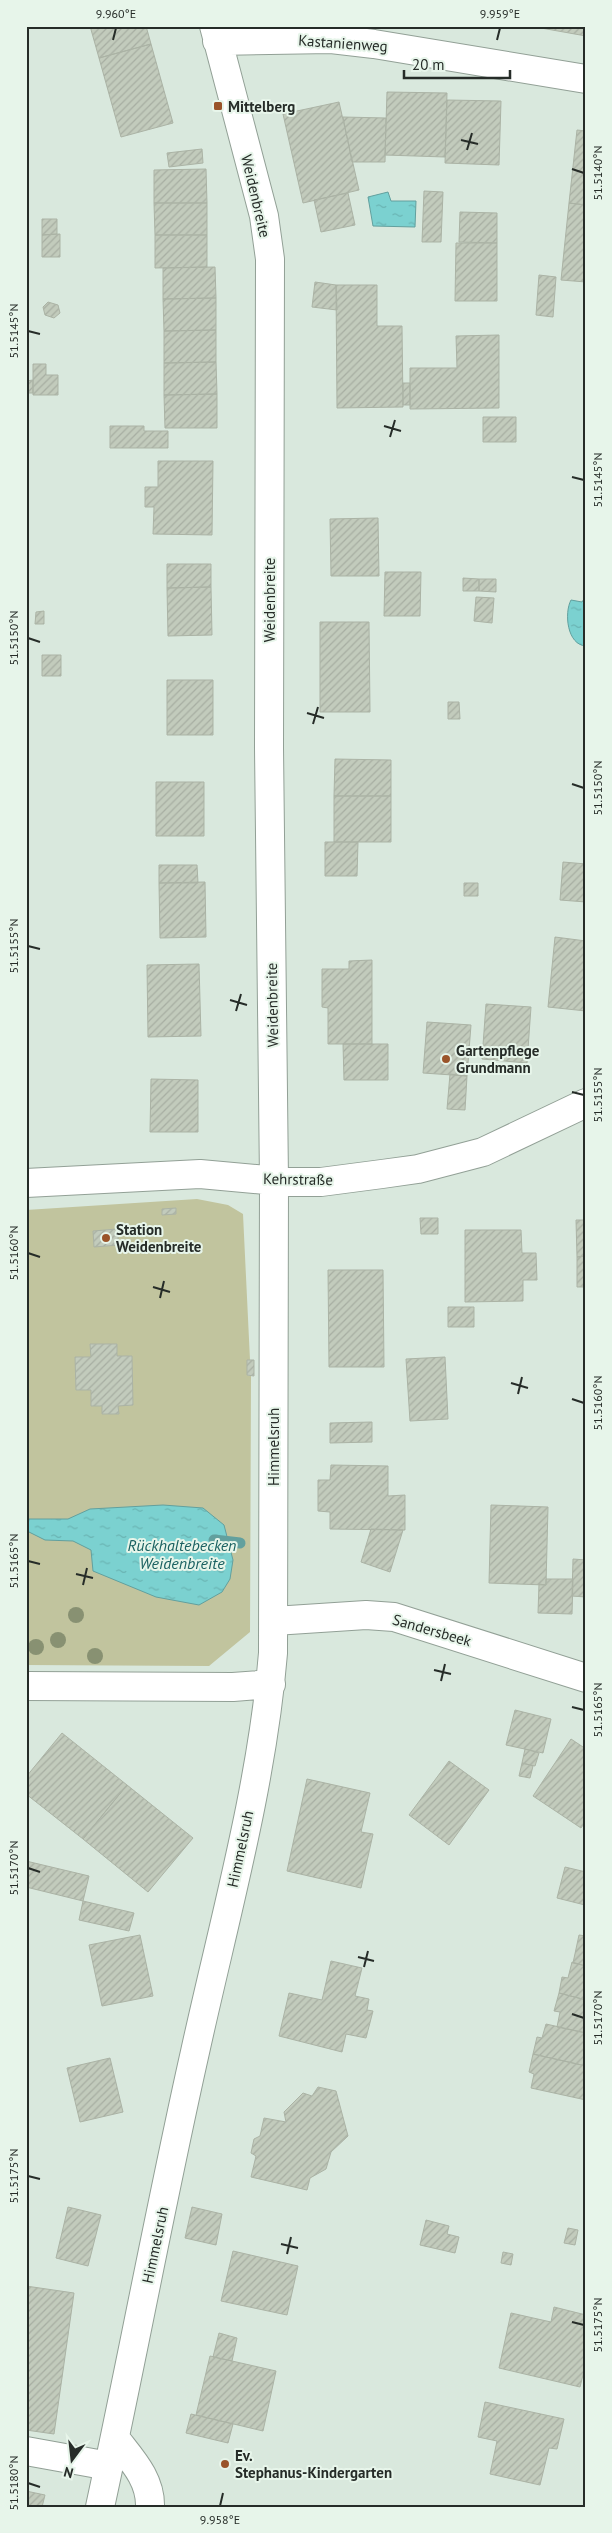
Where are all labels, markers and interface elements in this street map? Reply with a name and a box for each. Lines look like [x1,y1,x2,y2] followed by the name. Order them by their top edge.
[96,6,136,21] text: 9.960°E
[480,6,520,21] text: 9.959°E
[298,30,388,56] street label: Kastanienweg
[404,48,511,80] scale bar
[412,55,445,74] text: 20 m
[228,97,295,116] place label: Mittelberg
[212,100,224,112] marker: Mittelberg
[590,146,605,200] text: 51.5140°N
[237,153,275,239] street label: Weidenbreite
[6,304,21,358] text: 51.5145°N
[590,453,605,507] text: 51.5145°N
[260,558,279,642] street label: Weidenbreite
[6,611,21,665] text: 51.5150°N
[590,761,605,815] text: 51.5150°N
[6,919,21,973] text: 51.5155°N
[262,962,282,1048] street label: Weidenbreite
[456,1041,540,1077] place label: Gartenpflege Grundmann
[440,1053,452,1065] marker: Gartenpflege Grundmann
[590,1068,605,1122] text: 51.5155°N
[263,1169,333,1189] street label: Kehrstraße
[116,1220,202,1256] place label: Station Weidenbreite
[6,1226,21,1280] text: 51.5160°N
[100,1232,112,1244] marker: Station Weidenbreite
[590,1376,605,1430] text: 51.5160°N
[264,1408,283,1486] street label: Himmelsruh
[6,1534,21,1588] text: 51.5165°N
[128,1535,236,1573] water label: Rückhaltebecken Weidenbreite
[390,1610,474,1651] street label: Sandersbeek
[590,1683,605,1737] text: 51.5165°N
[223,1809,257,1889] street label: Himmelsruh
[6,1841,21,1895] text: 51.5170°N
[590,1991,605,2045] text: 51.5170°N
[6,2149,21,2203] text: 51.5175°N
[138,2205,172,2285] street label: Himmelsruh
[590,2298,605,2352] text: 51.5175°N
[48,2436,98,2486] north arrow
[235,2446,392,2482] place label: Ev. Stephanus-Kindergarten
[6,2456,21,2510] text: 51.5180°N
[219,2458,231,2470] marker: Ev. Stephanus-Kindergarten
[62,2463,75,2482] text: N
[200,2512,240,2527] text: 9.958°E

